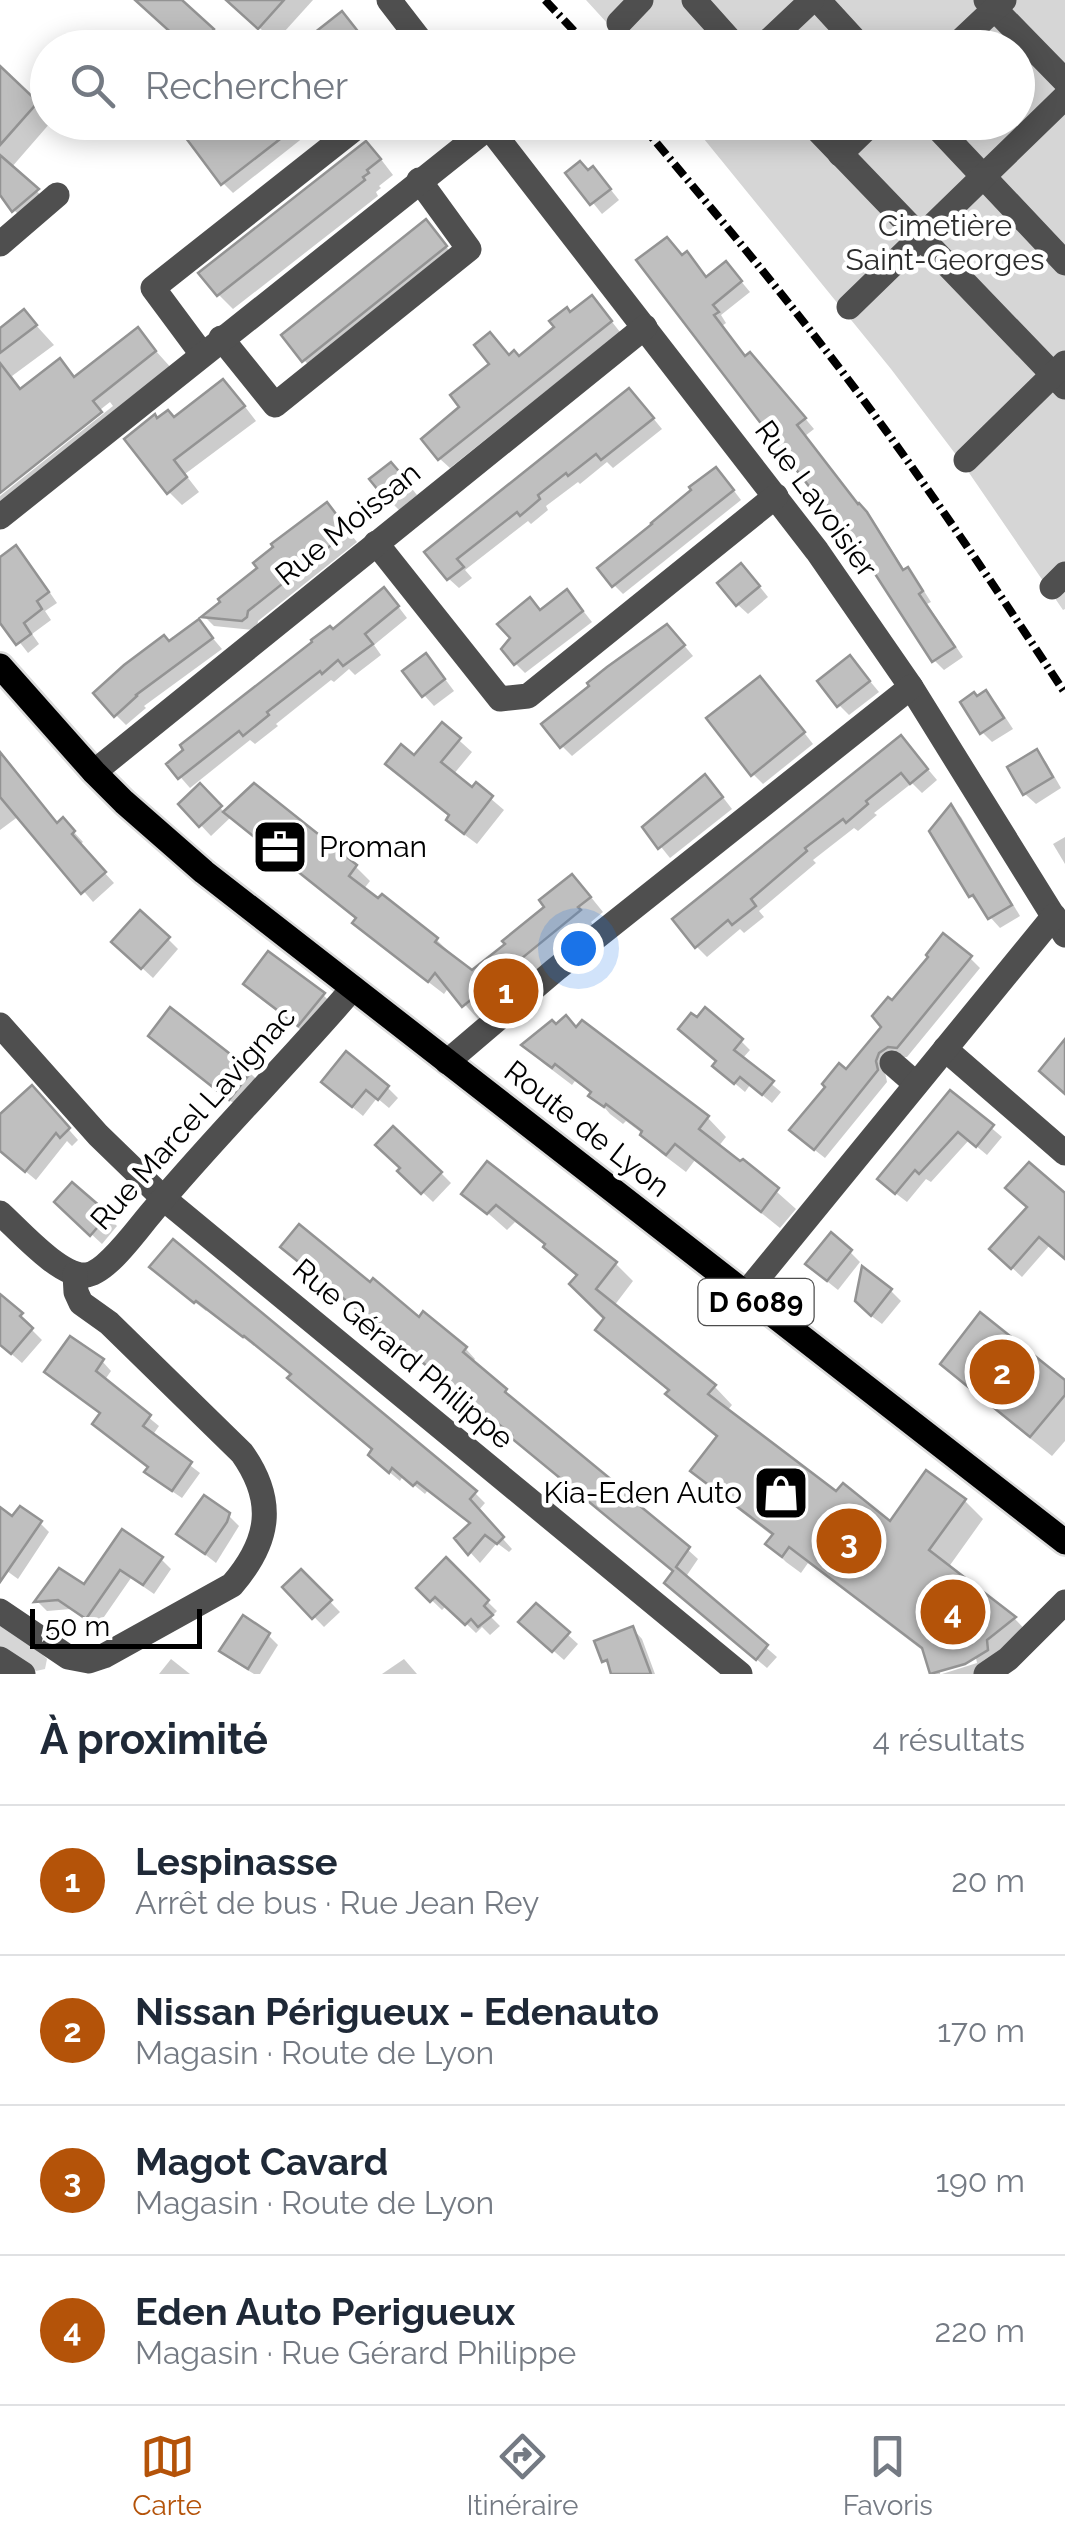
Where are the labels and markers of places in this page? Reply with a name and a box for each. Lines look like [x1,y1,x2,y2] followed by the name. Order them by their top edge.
[250,817,310,877] office icon: Proman
[319,829,427,864] place label: Proman
[474,954,538,1028] pin: 1
[970,1334,1034,1410] pin: 2
[751,1463,811,1523] shop icon: Kia-Eden Auto
[543,1475,742,1510] place label: Kia-Eden Auto
[816,1504,882,1578] pin: 3
[920,1574,986,1650] pin: 4

